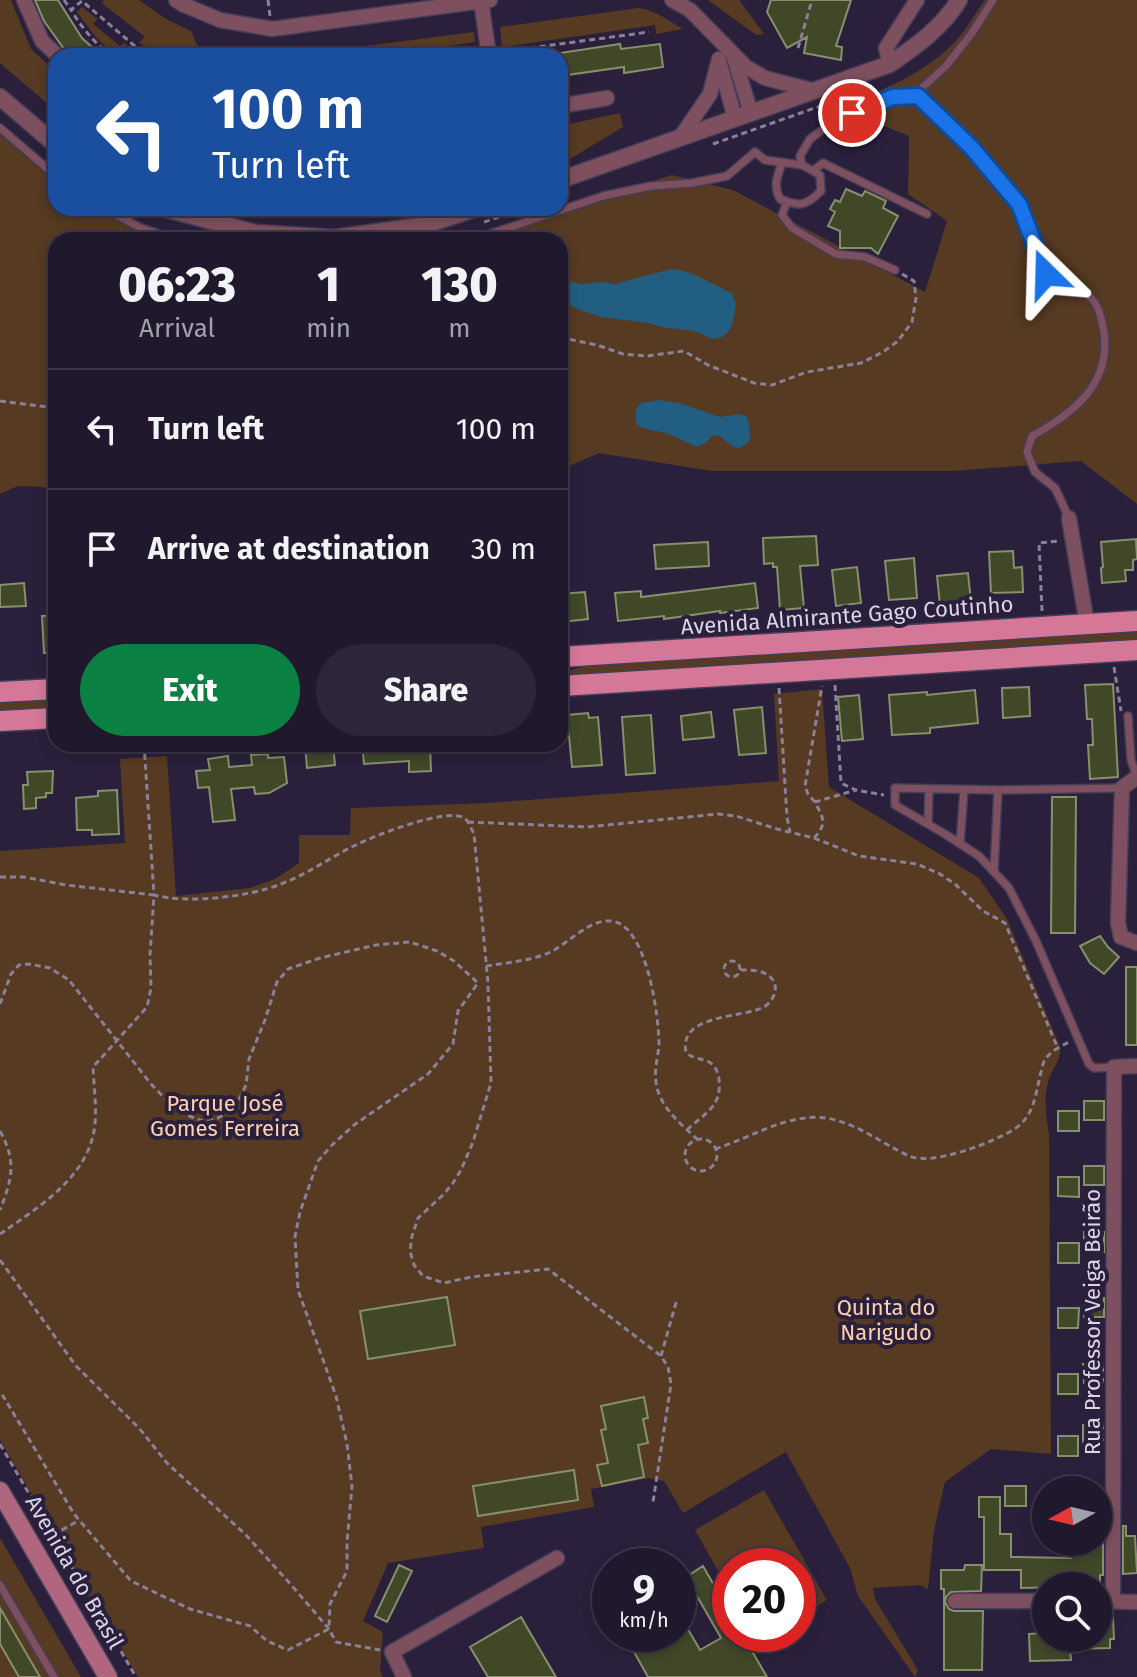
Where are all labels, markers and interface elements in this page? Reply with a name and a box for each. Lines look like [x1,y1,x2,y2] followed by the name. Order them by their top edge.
[212,76,364,143] text: 100 m
[818,79,886,147] pin
[80,80,184,184] icon: left
[830,91,874,135] icon: arrive
[212,144,350,188] text: Turn left
[1004,232,1088,316] position arrow
[118,256,236,314] text: 06:23
[317,256,340,314] text: 1
[421,256,498,314] text: 130
[139,313,215,344] text: Arrival
[306,313,351,344] text: min
[448,313,471,344] text: m
[80,407,124,451] icon: left
[148,411,264,447] text: Turn left
[456,411,536,447] text: 100 m
[80,527,124,571] icon: arrive
[148,531,430,567] text: Arrive at destination
[471,531,536,567] text: 30 m
[680,590,1014,641] street label: Avenida Almirante Gago Coutinho
[80,644,300,736] button: Exit
[316,644,536,736] button: Share
[150,1090,300,1142] park label: Parque José Gomes Ferreira
[1079,1189,1106,1455] street label: Rua Professor Veiga Beirão
[837,1294,935,1346] park label: Quinta do Narigudo
[1032,1476,1112,1556] north arrow
[1032,1476,1112,1652] map controls
[20,1491,130,1654] street label: Avenida do Brasil
[712,1548,816,1652] speed limit sign: 20
[633,1566,655,1614] text: 9
[1032,1572,1112,1652] button: search
[619,1608,669,1632] text: km/h

